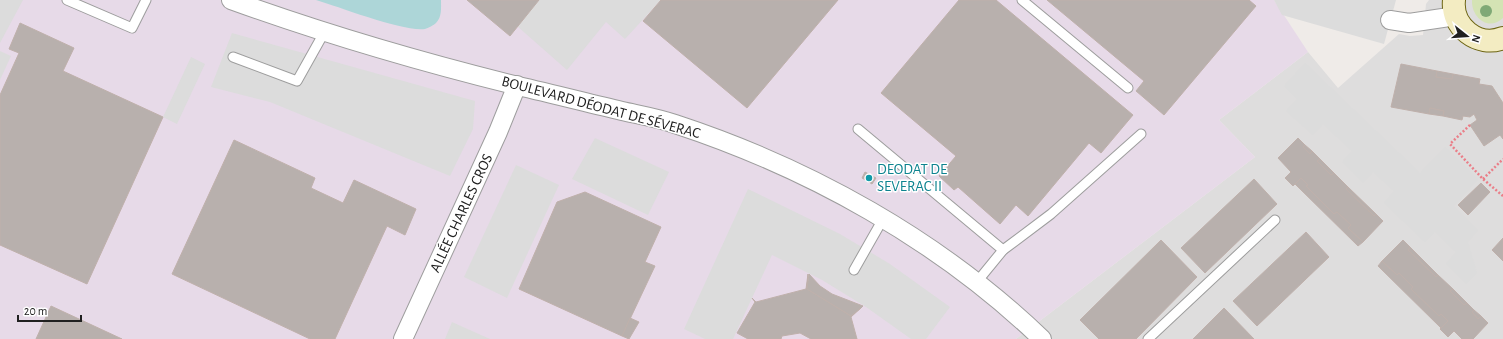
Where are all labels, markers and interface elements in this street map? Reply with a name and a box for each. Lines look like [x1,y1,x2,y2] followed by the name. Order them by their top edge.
[1447,16,1487,56] north arrow
[1470,34,1482,44] text: N
[500,72,703,141] street label: BOULEVARD DÉODAT DE SÉVERAC
[426,151,495,275] street label: ALLÉE CHARLES CROS
[877,162,947,194] place label: DEODAT DE SEVERAC II
[864,173,874,183] marker: DEODAT DE SEVERAC II
[18,297,81,323] scale bar
[24,305,47,317] text: 20 m

